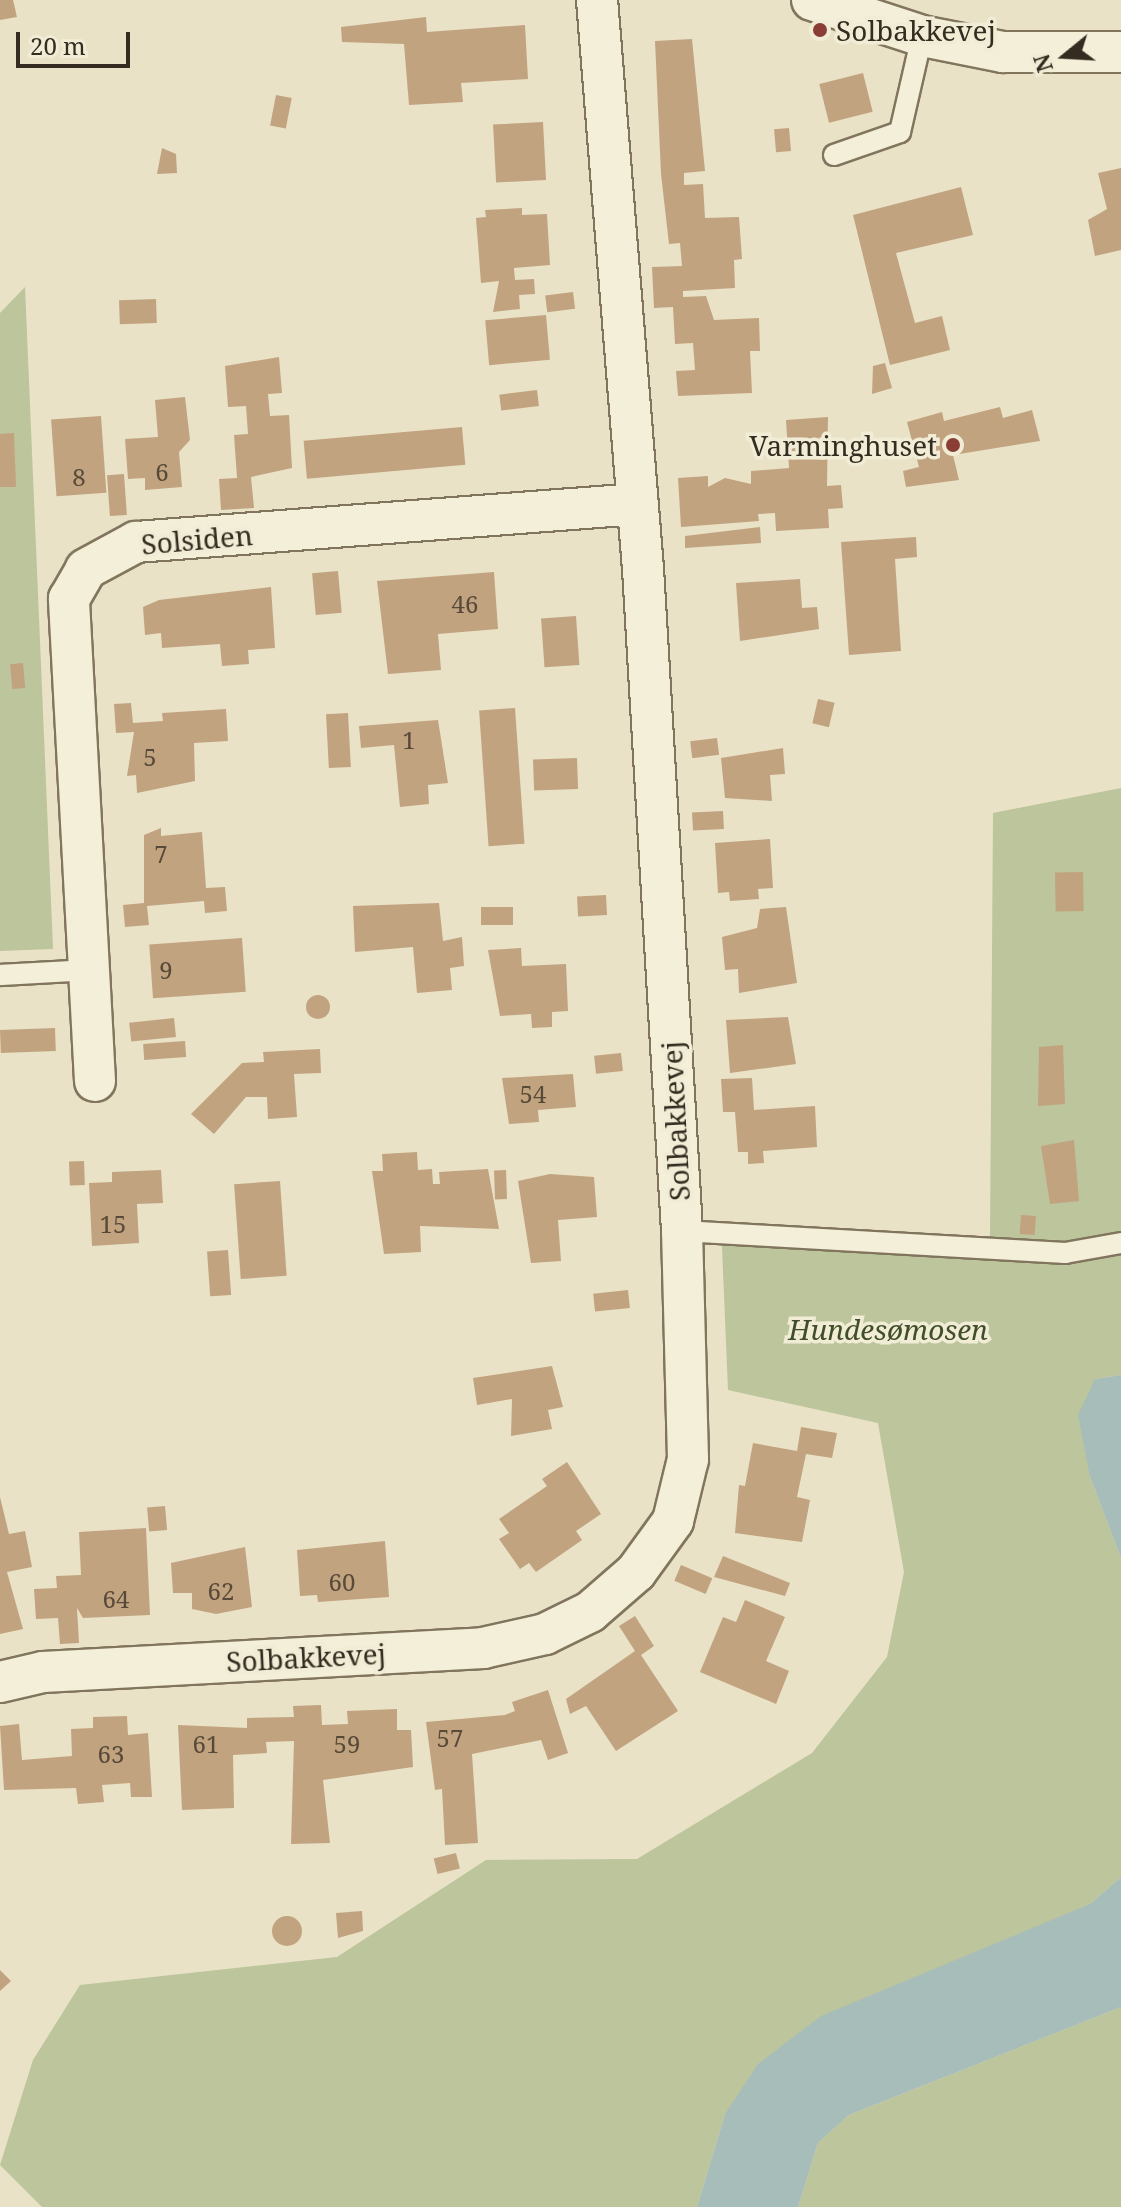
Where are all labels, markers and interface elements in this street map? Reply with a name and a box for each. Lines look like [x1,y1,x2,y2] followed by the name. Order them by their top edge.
[836,13,996,47] place label: Solbakkevej
[20,16,134,66] scale bar
[1025,16,1105,96] north arrow
[811,21,829,39] marker: Solbakkevej
[30,29,86,62] text: 20 m
[1025,51,1059,76] text: N
[749,428,937,462] place label: Varminghuset
[944,436,962,454] marker: Varminghuset
[155,458,169,486] house number: 6
[72,463,86,491] house number: 8
[140,517,254,561] street label: Solsiden
[452,590,478,618] house number: 46
[402,726,416,754] house number: 1
[143,743,157,771] house number: 5
[154,840,168,868] house number: 7
[159,956,173,984] house number: 9
[654,1040,696,1202] street label: Solbakkevej
[520,1080,546,1108] house number: 54
[100,1210,126,1238] house number: 15
[788,1312,988,1346] park label: Hundesømosen
[329,1568,355,1596] house number: 60
[208,1577,234,1605] house number: 62
[103,1585,129,1613] house number: 64
[225,1636,387,1678] street label: Solbakkevej
[437,1724,463,1752] house number: 57
[193,1730,219,1758] house number: 61
[334,1730,360,1758] house number: 59
[98,1740,124,1768] house number: 63

